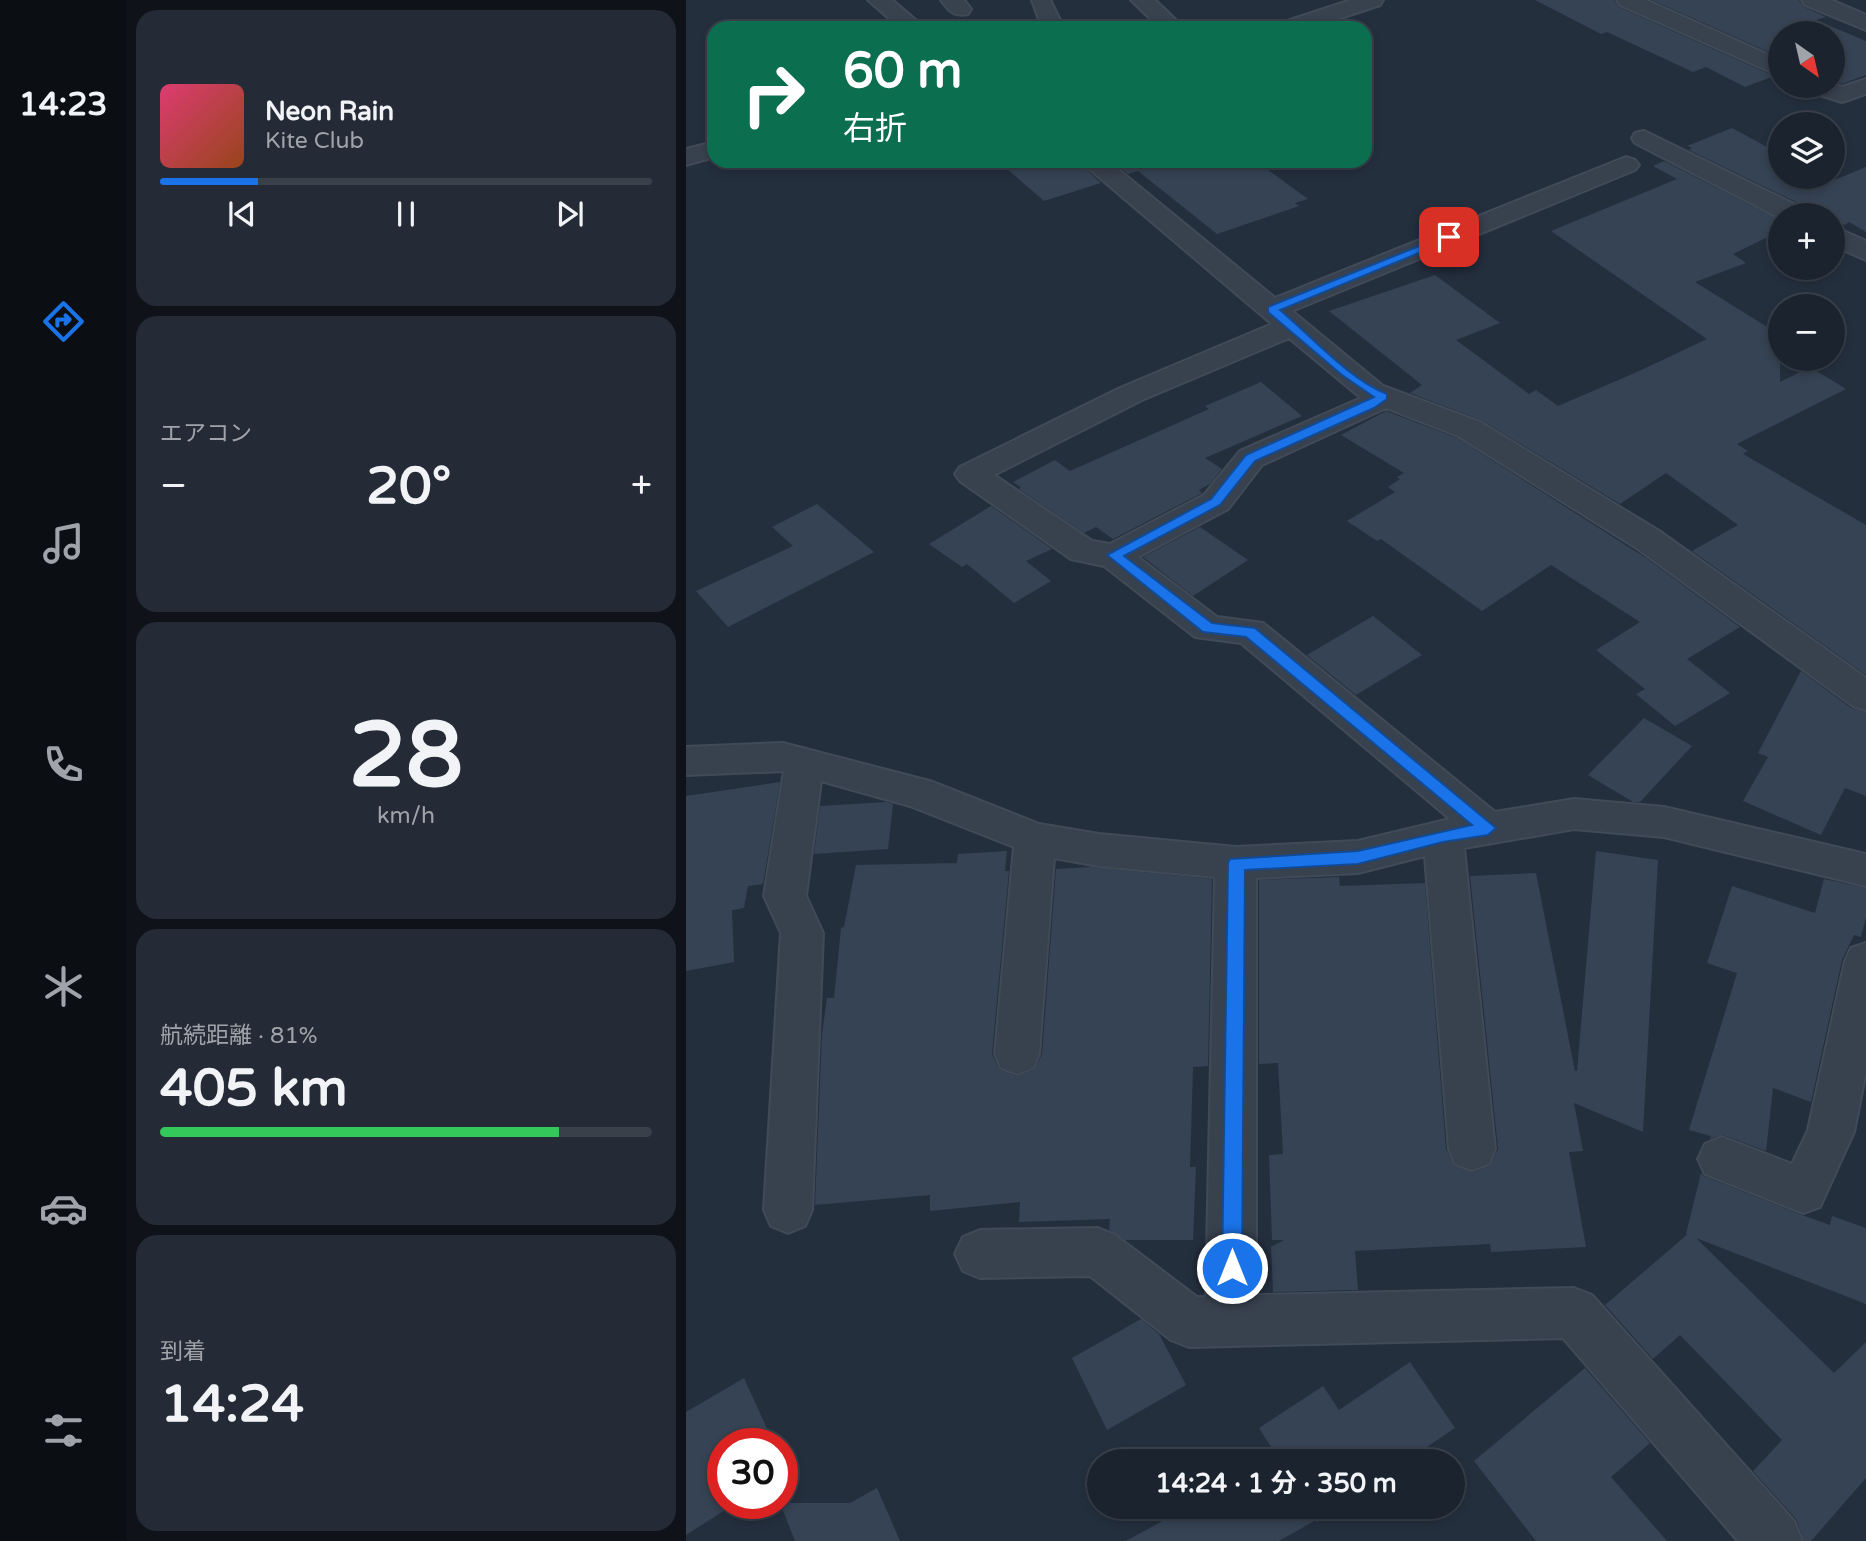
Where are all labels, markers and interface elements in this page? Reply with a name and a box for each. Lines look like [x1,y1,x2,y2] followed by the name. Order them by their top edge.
[1768,21,1844,98] north arrow
[1768,21,1845,371] map controls
[843,42,962,101] text: 60 m
[728,49,819,140] icon: right
[19,86,107,124] text: 14:23
[265,96,394,127] text: Neon Rain
[843,110,907,148] text: 右折
[1768,112,1845,189] button: layers
[265,127,364,155] text: Kite Club
[223,195,261,233] icon: previous
[387,195,425,233] icon: pause
[551,195,589,233] icon: next
[1768,203,1845,280] button: +
[1419,207,1479,267] pin
[1430,218,1468,256] icon: arrive
[1768,294,1845,371] button: −
[39,297,88,346] icon: directions
[160,420,252,448] text: エアコン
[366,455,451,518] text: 20°
[160,463,187,509] text: −
[631,463,652,509] text: +
[39,519,88,568] icon: music
[349,701,463,811] text: 28
[39,740,88,789] icon: phone
[377,802,435,830] text: km/h
[39,962,88,1011] icon: climate
[160,1022,318,1050] text: 航続距離 · 81%
[160,1057,348,1120] text: 405 km
[39,1184,88,1233] icon: car
[1195,1231,1269,1305] position arrow
[160,1338,206,1366] text: 到着
[160,1373,304,1436] text: 14:24
[39,1406,88,1455] icon: filters
[707,1428,798,1519] speed limit sign: 30
[1155,1468,1397,1499] text: 14:24 · 1 分 · 350 m

